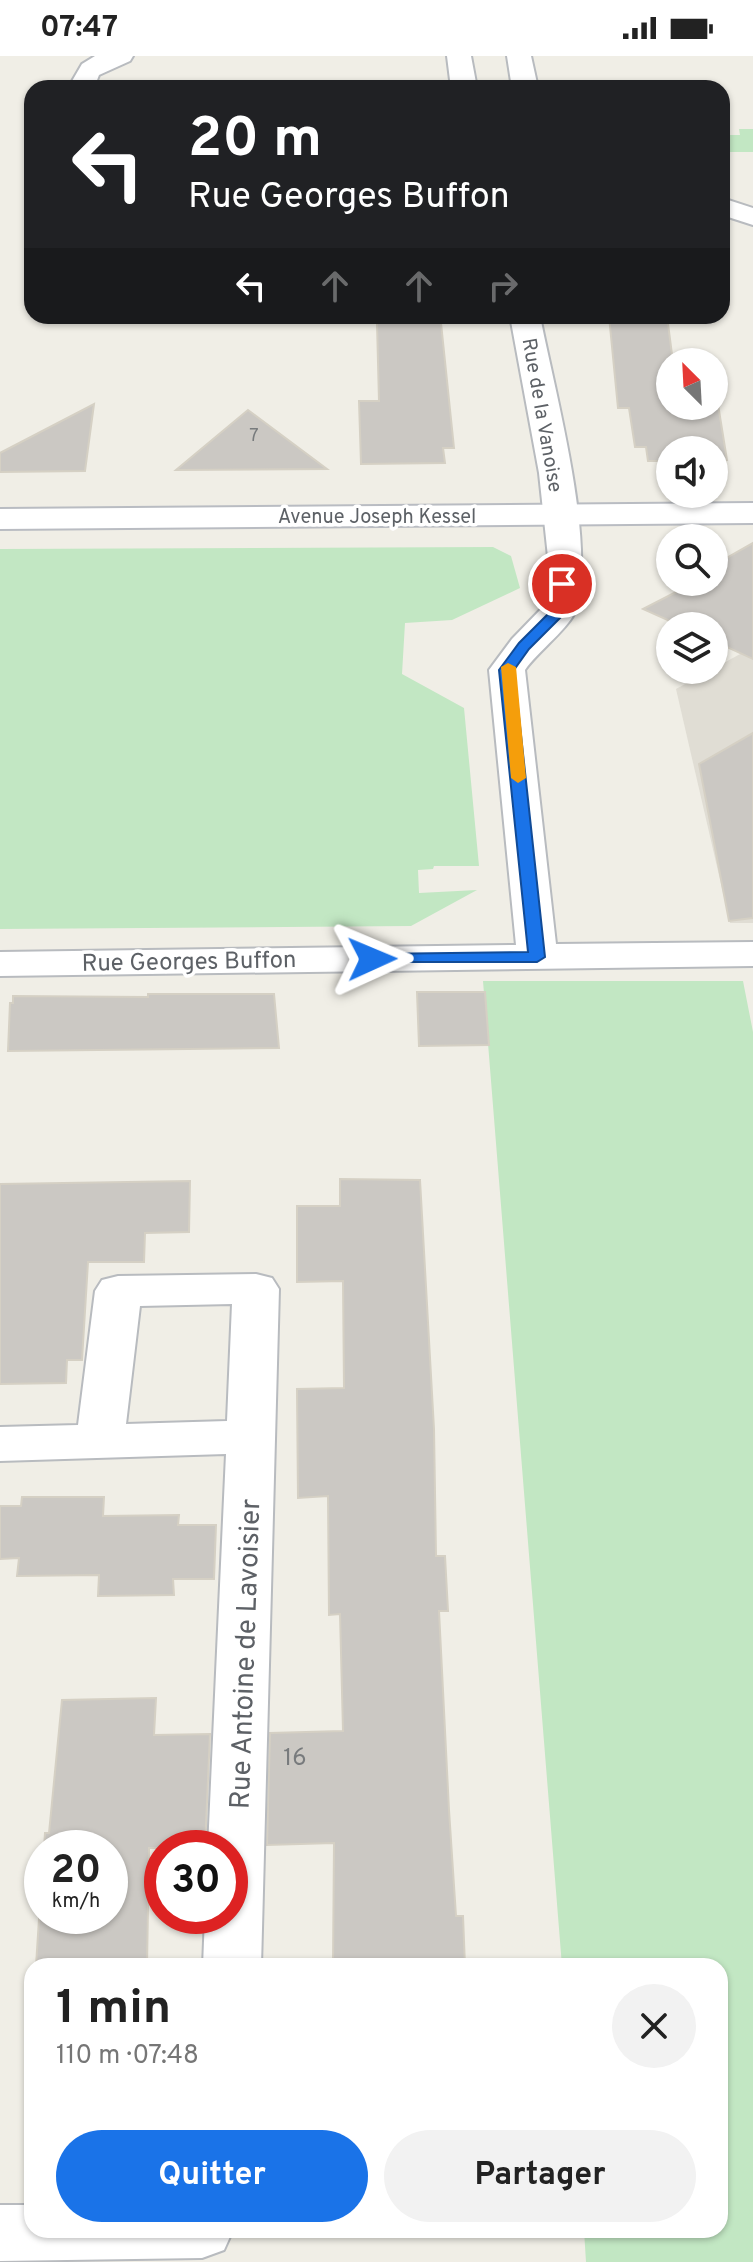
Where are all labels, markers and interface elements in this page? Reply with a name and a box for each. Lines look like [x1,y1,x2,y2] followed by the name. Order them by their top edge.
[40,10,118,47] text: 07:47
[188,106,322,176] text: 20 m
[56,112,160,216] icon: left
[188,175,510,221] text: Rue Georges Buffon
[229,264,273,308] icon: left
[313,264,357,308] icon: ahead
[397,264,441,308] icon: ahead
[481,264,525,308] icon: right
[515,336,567,494] street label: Rue de la Vanoise
[656,348,728,420] north arrow
[656,348,728,684] map controls
[249,425,259,448] house number: 7
[656,436,728,508] button: sound
[278,505,476,531] street label: Avenue Joseph Kessel
[656,524,728,596] button: search
[528,550,596,618] pin
[540,562,584,606] icon: arrive
[656,612,728,684] button: layers
[330,917,414,1001] position arrow
[81,946,297,980] street label: Rue Georges Buffon
[224,1498,270,1810] street label: Rue Antoine de Lavoisier
[283,1744,307,1774] house number: 16
[144,1830,248,1934] speed limit sign: 30
[51,1847,101,1897] text: 20
[52,1889,100,1915] text: km/h
[56,1980,171,2040] text: 1 min
[612,1984,696,2068] button: close
[56,2040,199,2073] text: 110 m · 07:48
[56,2130,368,2222] button: Quitter
[384,2130,696,2222] button: Partager

